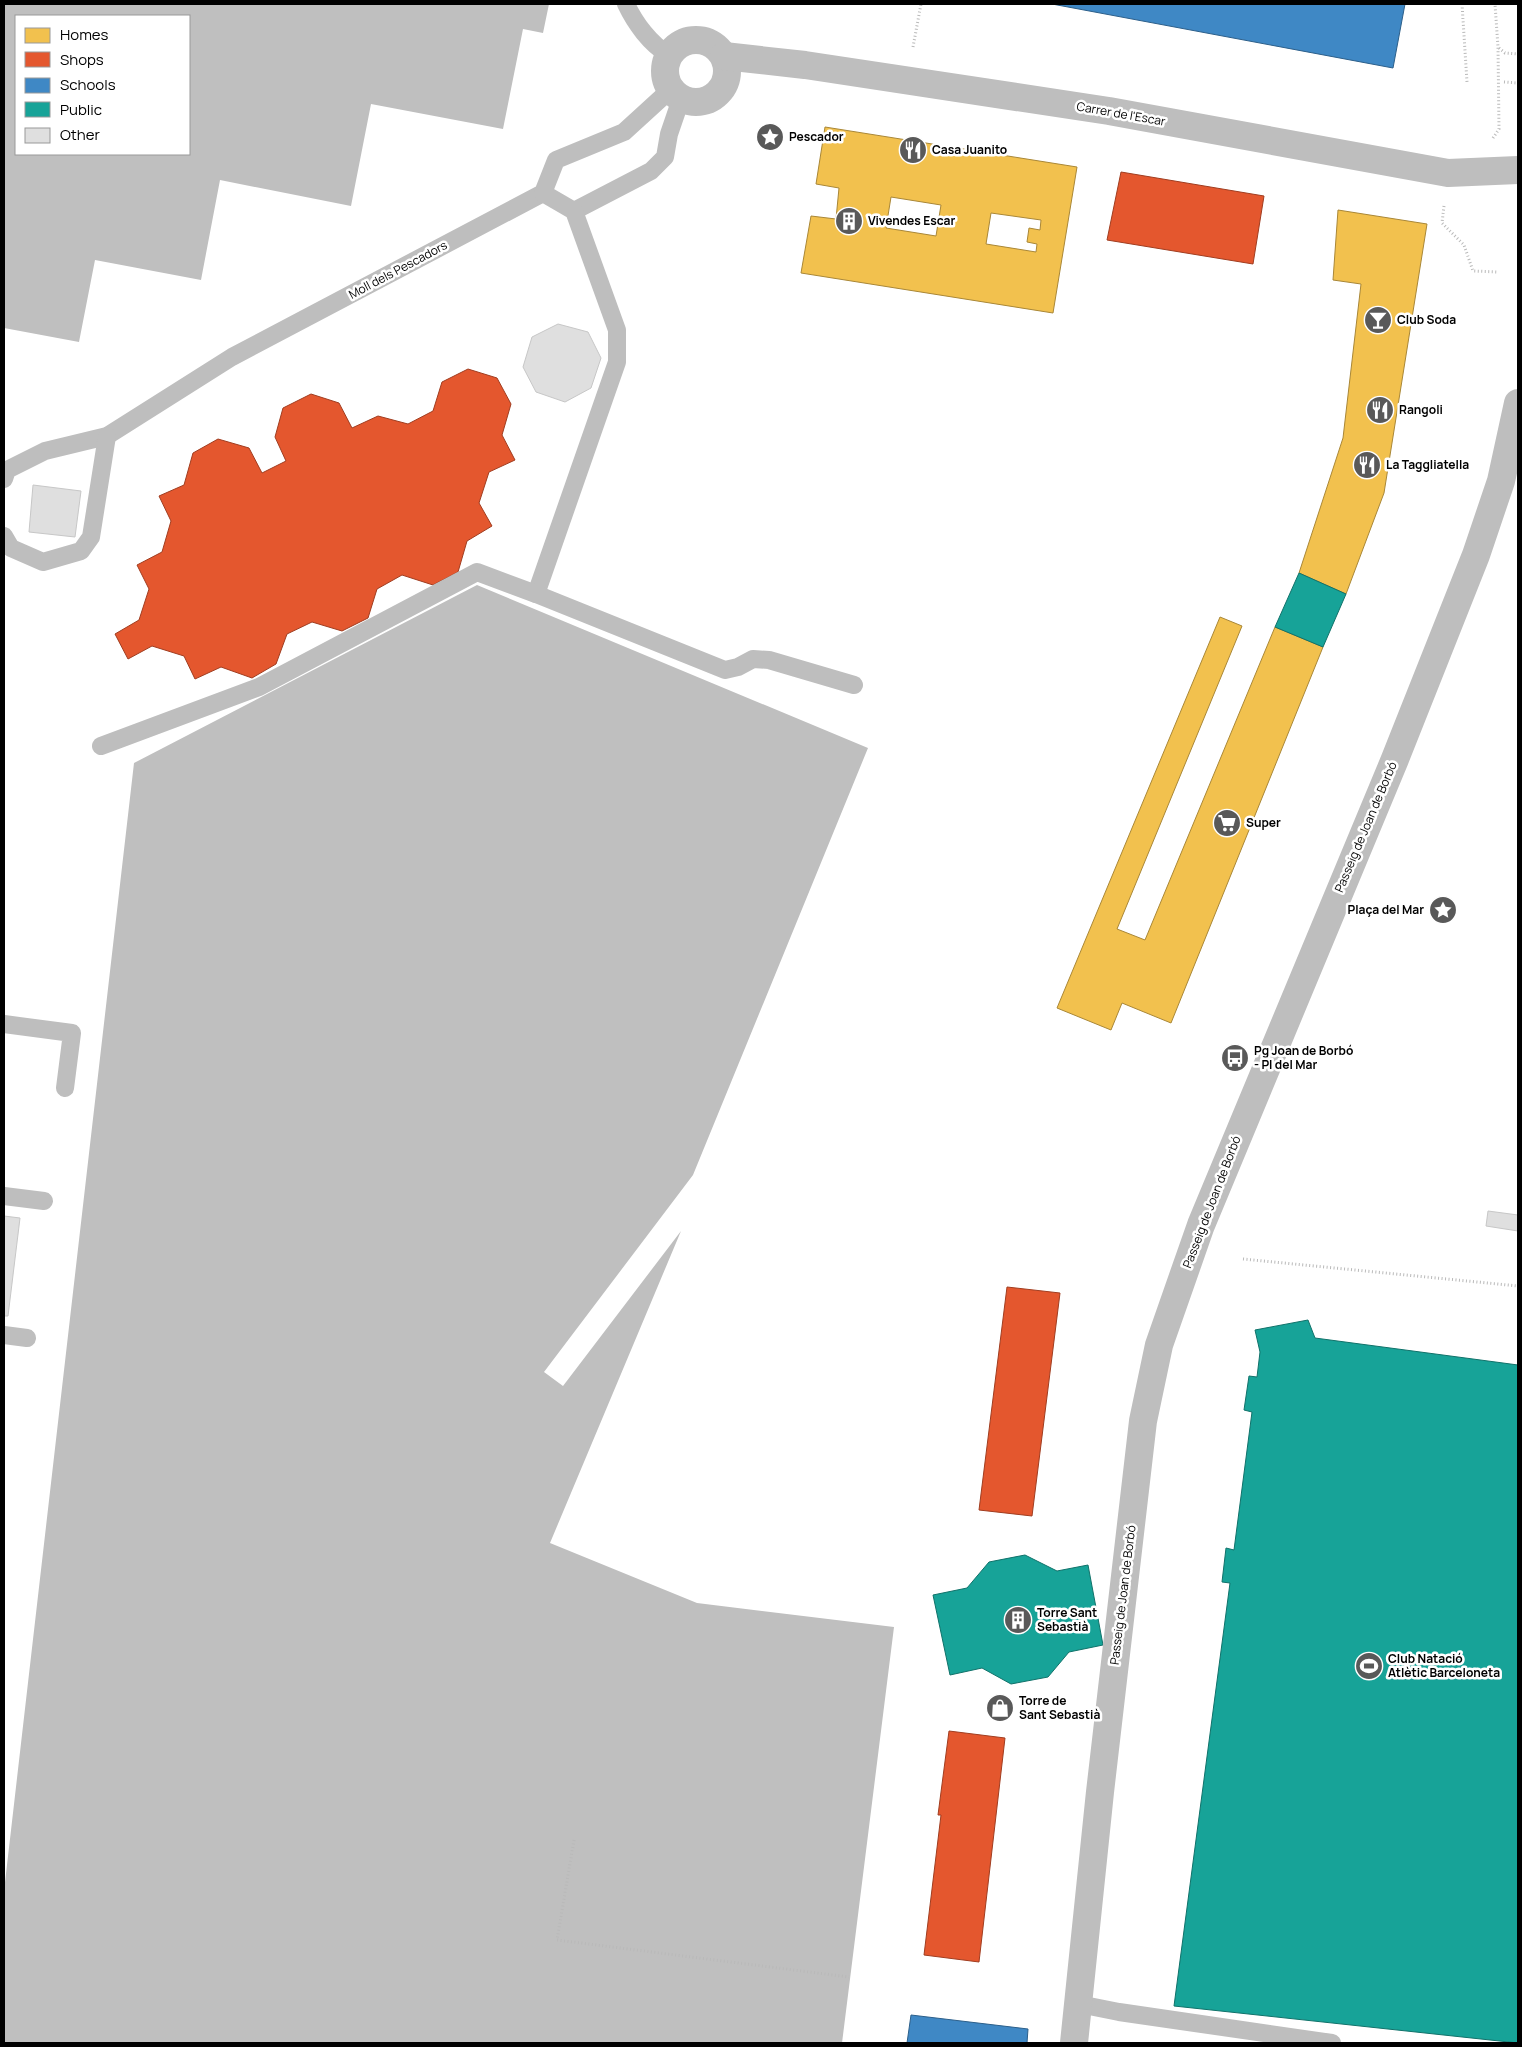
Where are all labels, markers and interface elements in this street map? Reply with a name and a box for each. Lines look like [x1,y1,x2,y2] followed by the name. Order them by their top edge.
[15,15,190,155] legend
[60,24,109,45] text: Homes
[60,49,104,70] text: Shops
[60,74,116,95] text: Schools
[1075,97,1167,130] street label: Carrer de l'Escar
[60,99,102,120] text: Public
[755,122,785,152] place icon: Pescador
[60,124,101,145] text: Other
[789,128,844,145] place label: Pescador
[898,135,928,165] restaurant icon: Casa Juanito
[932,141,1007,158] place label: Casa Juanito
[834,206,864,236] building icon: Vivendes Escar
[868,212,955,229] place label: Vivendes Escar
[346,236,450,303] street label: Moll dels Pescadors
[1363,305,1393,335] bar icon: Club Soda
[1397,311,1456,328] place label: Club Soda
[1365,395,1395,425] restaurant icon: Rangoli
[1399,401,1443,418] place label: Rangoli
[1352,450,1382,480] restaurant icon: La Taggliatella
[1386,456,1469,473] place label: La Taggliatella
[1330,759,1401,895] street label: Passeig de Joan de Borbó
[1212,808,1242,838] supermarket icon: Super
[1246,814,1281,831] place label: Super
[1428,895,1458,925] place icon: Plaça del Mar
[1348,901,1424,918] place label: Plaça del Mar
[1254,1042,1353,1073] place label: Pg Joan de Borbó - Pl del Mar
[1220,1043,1250,1073] bus stop icon: Pg Joan de Borbó - Pl del Mar
[1178,1133,1245,1270] street label: Passeig de Joan de Borbó
[1106,1524,1139,1666] street label: Passeig de Joan de Borbó
[1037,1604,1097,1635] place label: Torre Sant Sebastià
[1003,1605,1033,1635] building icon: Torre Sant Sebastià
[1388,1650,1500,1681] place label: Club Natació Atlètic Barceloneta
[1354,1651,1384,1681] sports icon: Club Natació Atlètic Barceloneta
[1019,1692,1100,1723] place label: Torre de Sant Sebastià
[985,1693,1015,1723] shop icon: Torre de Sant Sebastià

